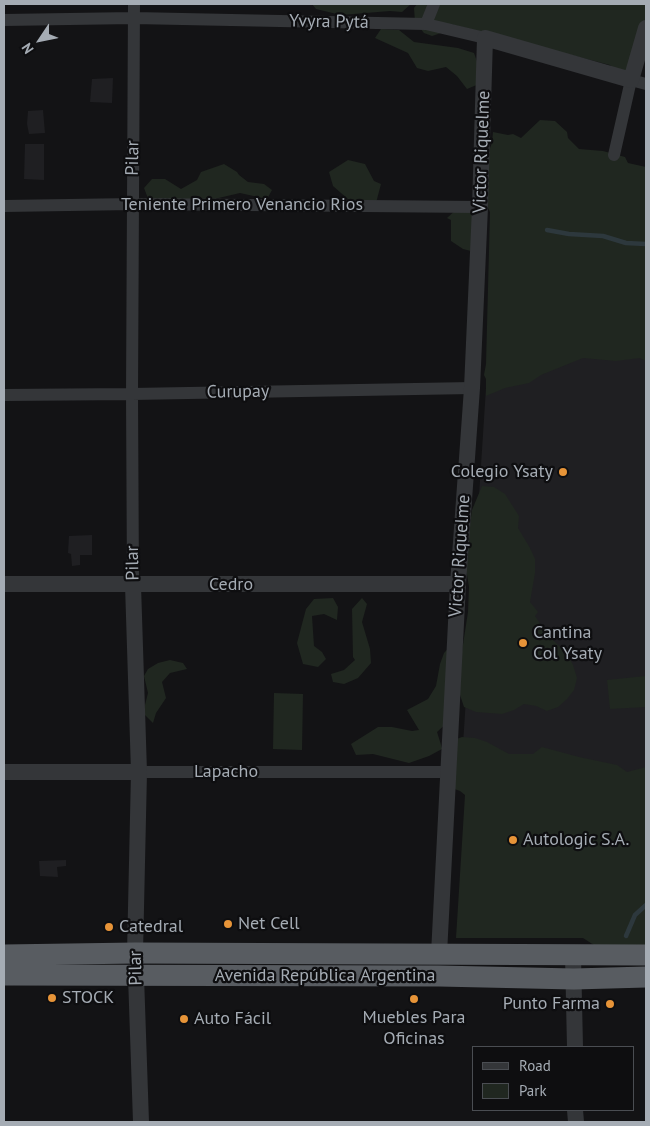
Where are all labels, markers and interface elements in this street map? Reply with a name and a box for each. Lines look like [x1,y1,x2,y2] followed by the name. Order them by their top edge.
[289,11,369,33] street label: Yvyra Pytá
[15,15,65,65] north arrow
[18,40,38,57] text: N
[469,90,495,214] street label: Victor Riquelme
[122,140,144,176] street label: Pilar
[121,194,363,216] street label: Teniente Primero Venancio Rios
[207,381,269,403] street label: Curupay
[451,461,553,483] place label: Colegio Ysaty
[557,466,569,478] marker: Colegio Ysaty
[445,494,475,618] street label: Victor Riquelme
[122,545,144,581] street label: Pilar
[209,574,253,596] street label: Cedro
[533,622,602,664] place label: Cantina Col Ysaty
[517,637,529,649] marker: Cantina Col Ysaty
[194,761,258,783] street label: Lapacho
[523,829,629,851] place label: Autologic S.A.
[507,834,519,846] marker: Autologic S.A.
[238,913,299,935] place label: Net Cell
[119,916,183,938] place label: Catedral
[222,918,234,930] marker: Net Cell
[103,921,115,933] marker: Catedral
[125,950,147,986] street label: Pilar
[215,965,435,987] street label: Avenida República Argentina
[62,987,114,1009] place label: STOCK
[46,992,58,1004] marker: STOCK
[408,993,420,1005] marker: Muebles Para Oficinas
[503,993,600,1015] place label: Punto Farma
[604,998,616,1010] marker: Punto Farma
[363,1007,465,1050] place label: Muebles Para Oficinas
[194,1008,271,1030] place label: Auto Fácil
[178,1013,190,1025] marker: Auto Fácil
[472,1046,635,1111] legend
[519,1056,551,1075] text: Road
[519,1081,547,1100] text: Park

